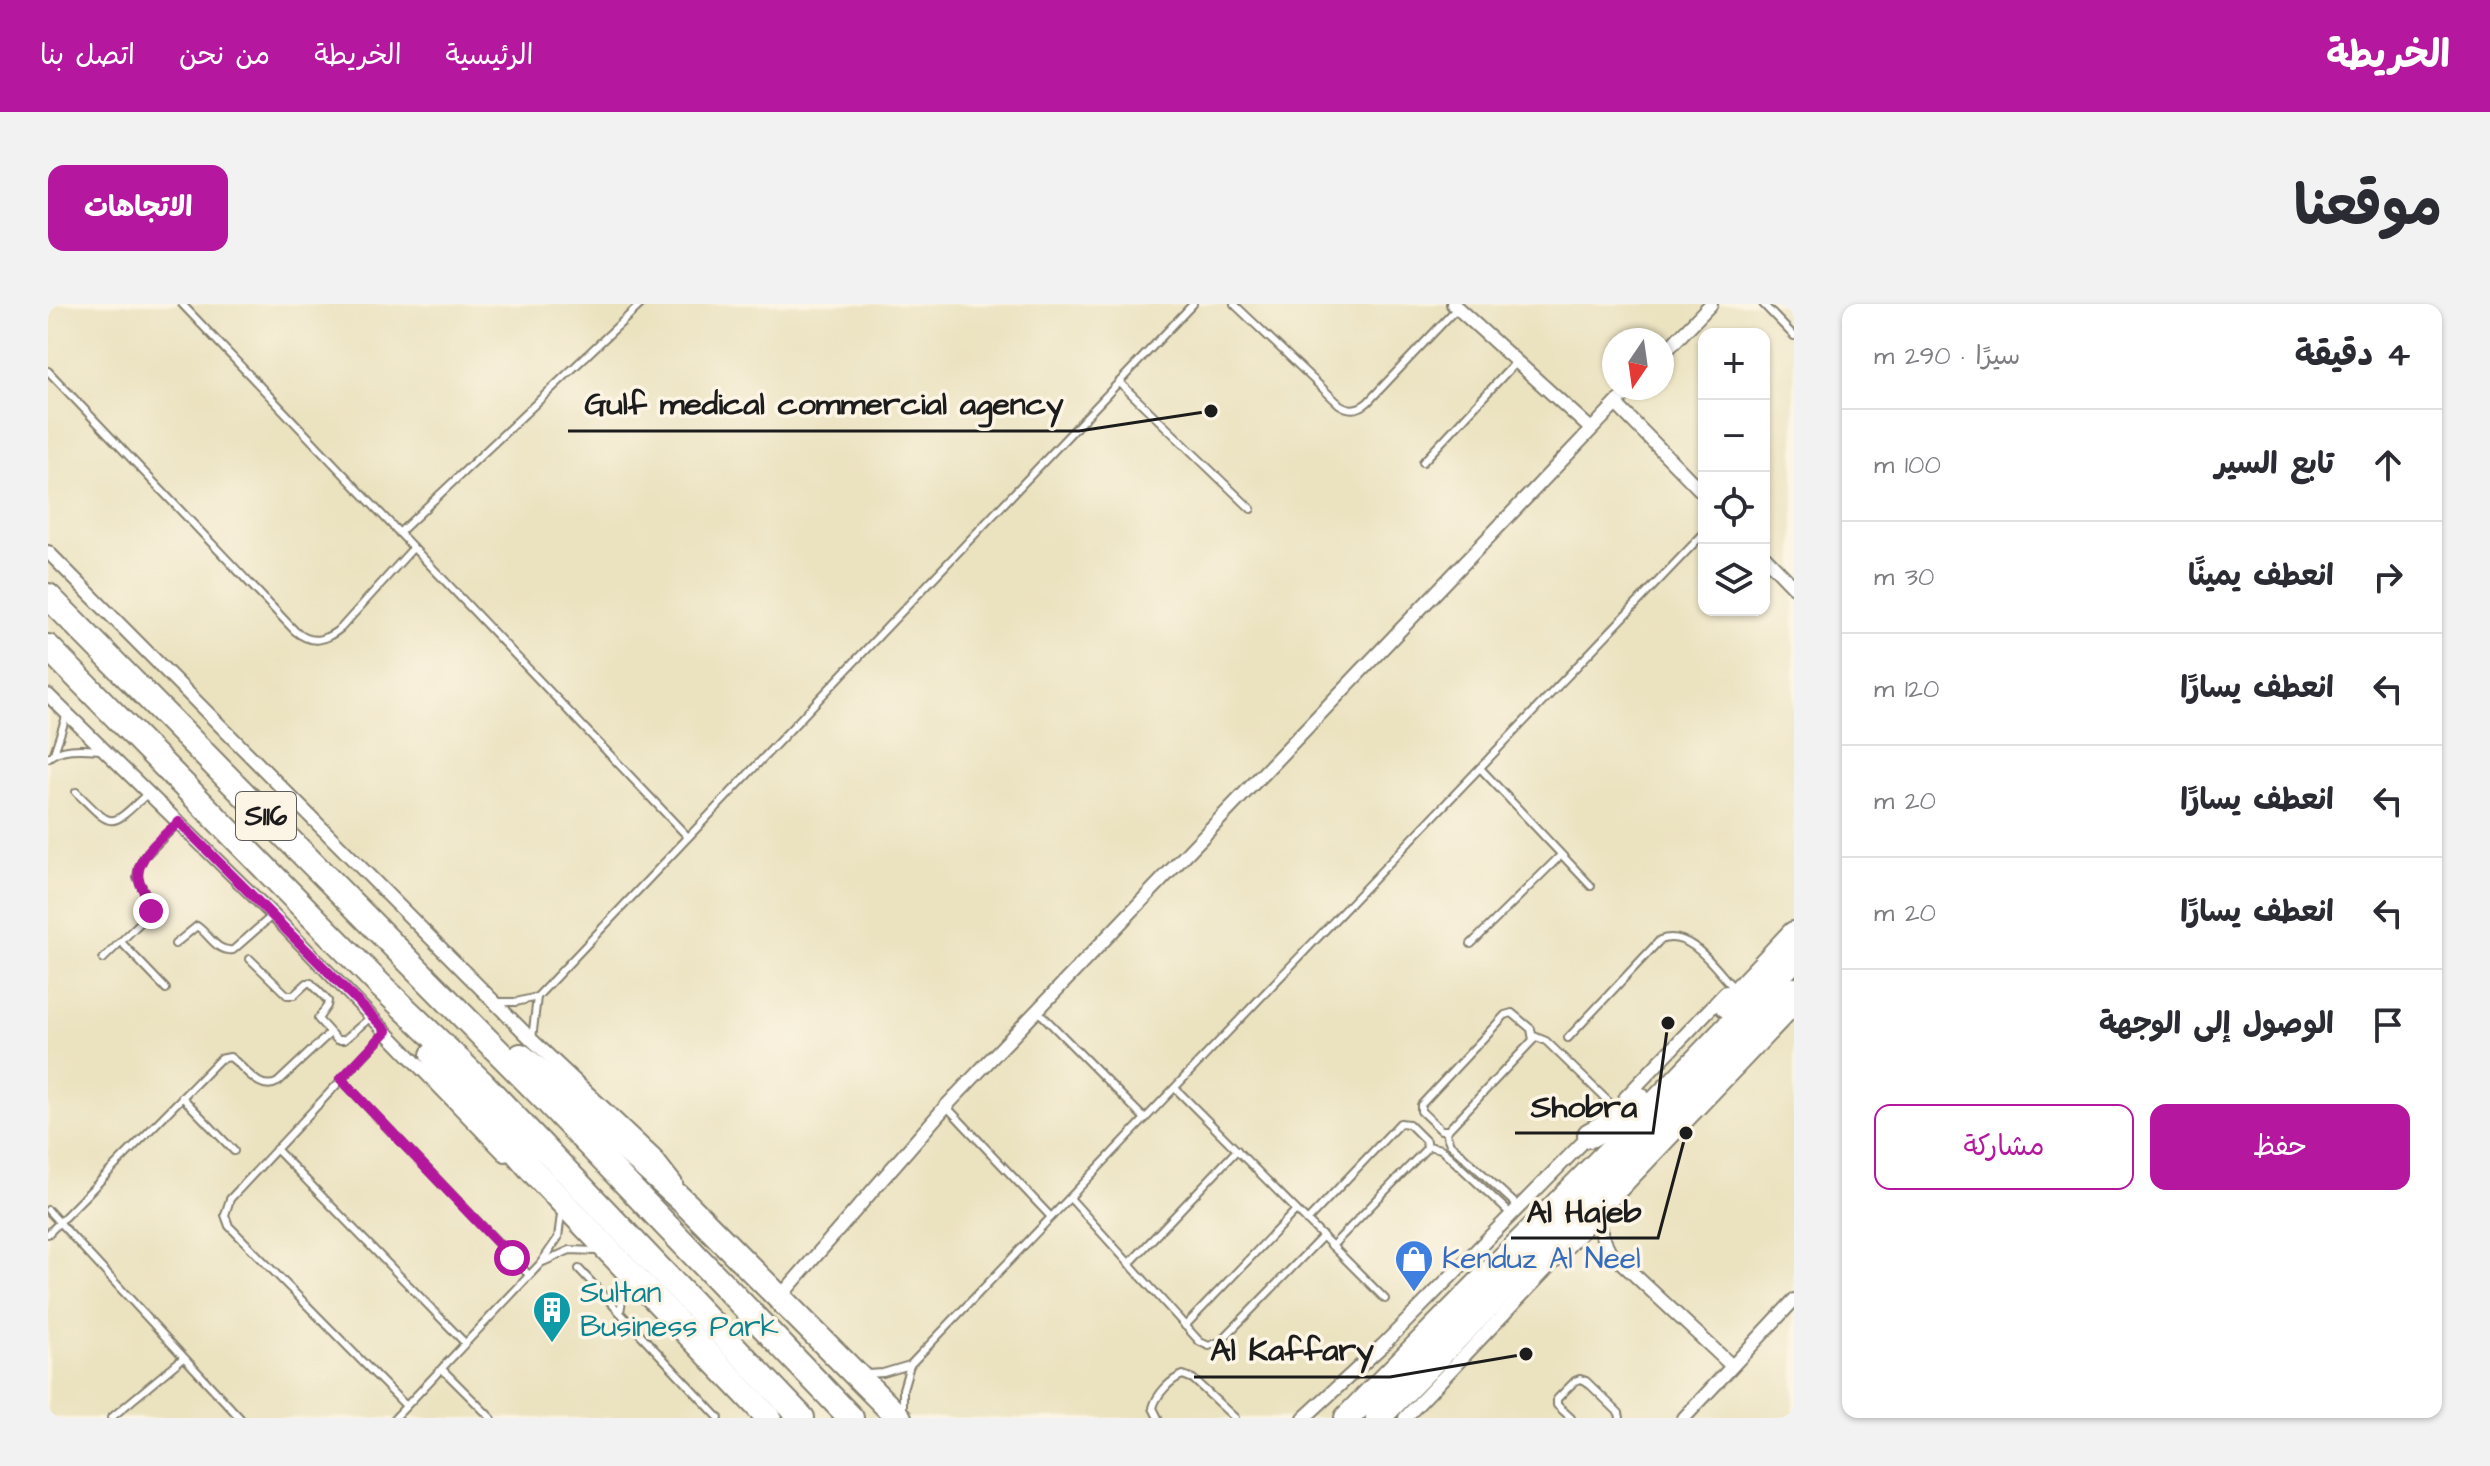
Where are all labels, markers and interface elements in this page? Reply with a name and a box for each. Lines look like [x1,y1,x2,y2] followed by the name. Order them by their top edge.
[2326,30,2450,82] text: الخريطة
[40,36,135,75] text: اتصل بنا
[179,36,270,75] text: من نحن
[314,36,402,75] text: الخريطة
[446,36,533,75] text: الرئيسية
[48,165,228,251] button: الاتجاهات
[2294,169,2442,247] text: موقعنا
[1602,328,1674,400] north arrow
[1698,328,1770,616] map controls
[1698,328,1770,400] button: +
[2295,331,2410,379] text: 4 دقيقة
[1874,338,2020,374] text: سيرًا · 290 m
[568,375,1079,431] callout: Gulf medical commercial agency
[584,382,1064,428] text: Gulf medical commercial agency
[1698,400,1770,472] button: −
[2215,443,2334,485] text: تابع السير
[2366,443,2410,487] icon: ahead
[1874,447,1941,483] text: 100 m
[1698,472,1770,544] button: locate
[1698,544,1770,616] button: layers
[2188,555,2334,597] text: انعطف يمينًا
[2366,555,2410,599] icon: right
[1874,559,1934,595] text: 30 m
[2180,667,2334,709] text: انعطف يسارًا
[2366,667,2410,711] icon: left
[1874,671,1939,707] text: 120 m
[2180,779,2334,821] text: انعطف يسارًا
[2366,779,2410,823] icon: left
[1874,783,1936,819] text: 20 m
[236,792,296,840] road number: S116
[2180,891,2334,933] text: انعطف يسارًا
[2366,891,2410,935] icon: left
[133,893,169,929] route end
[1874,895,1936,931] text: 20 m
[2099,1003,2334,1045] text: الوصول إلى الوجهة
[2366,1003,2410,1047] icon: arrive
[1515,1077,1653,1133] callout: Shobra
[1530,1085,1638,1130] text: Shobra
[1874,1104,2134,1190] button: مشاركة
[2150,1104,2410,1190] button: حفظ
[1511,1182,1658,1238] callout: Al Hajeb
[1527,1190,1642,1235] text: Al Hajeb
[1393,1238,1435,1293] shop icon: Kenduz Al Neel
[1442,1238,1641,1280] place label: Kenduz Al Neel
[494,1240,530,1276] route start
[580,1272,779,1348] place label: Sultan Business Park
[531,1289,573,1344] building icon: Sultan Business Park
[1194,1321,1390,1377] callout: Al Kaffary
[1210,1328,1374,1374] text: Al Kaffary

